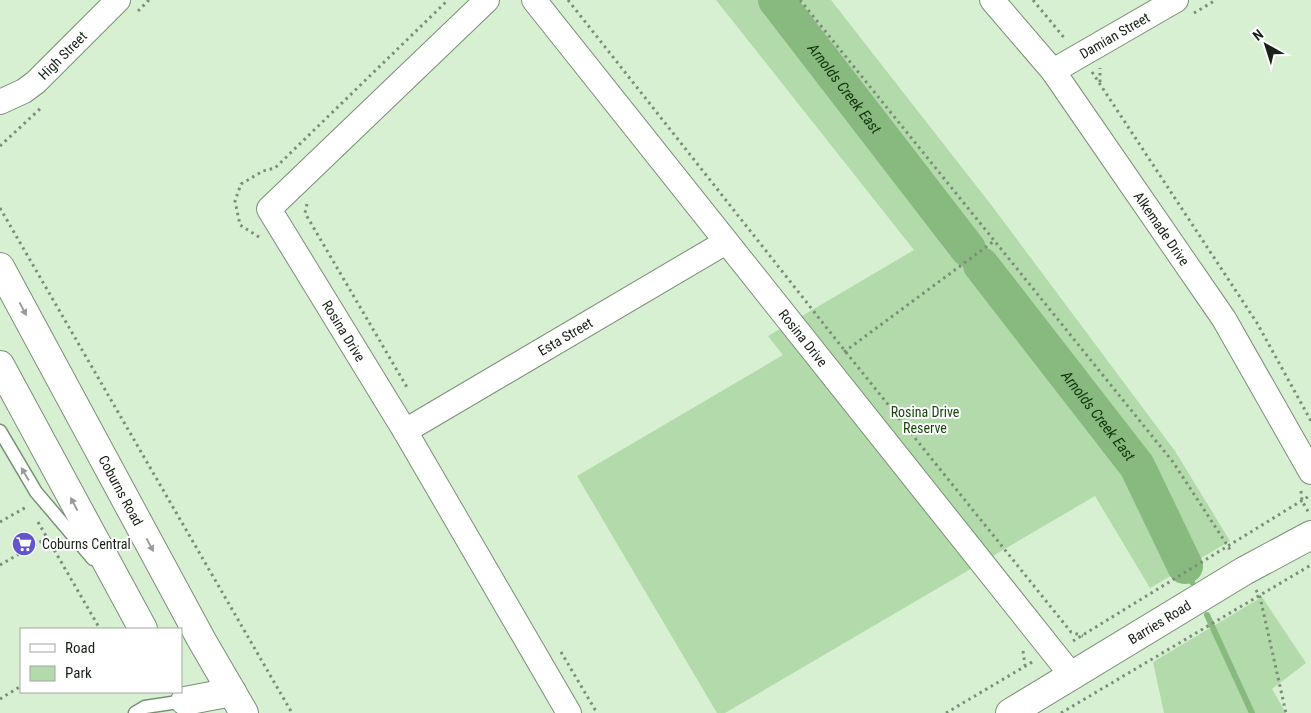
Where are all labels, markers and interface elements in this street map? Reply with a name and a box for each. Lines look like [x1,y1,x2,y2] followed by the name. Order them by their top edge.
[1077,9,1152,62] street label: Damian Street
[1241,20,1291,70] north arrow
[1249,26,1266,44] text: N
[35,28,90,83] street label: High Street
[803,39,885,138] water label: Arnolds Creek East
[1131,189,1193,269] street label: Alkemade Drive
[319,297,369,365] street label: Rosina Drive
[19,302,27,317] one-way arrow
[775,306,831,370] street label: Rosina Drive
[535,314,595,359] street label: Esta Street
[1057,366,1139,465] water label: Arnolds Creek East
[891,404,960,436] park label: Rosina Drive Reserve
[95,453,146,528] street label: Coburns Road
[21,467,30,480] one-way arrow
[70,496,78,511] one-way arrow
[11,531,37,557] supermarket icon: Coburns Central
[42,536,131,552] place label: Coburns Central
[146,538,154,552] one-way arrow
[1125,597,1194,647] street label: Barries Road
[20,628,182,693] legend
[65,639,95,657] text: Road
[65,664,92,682] text: Park

